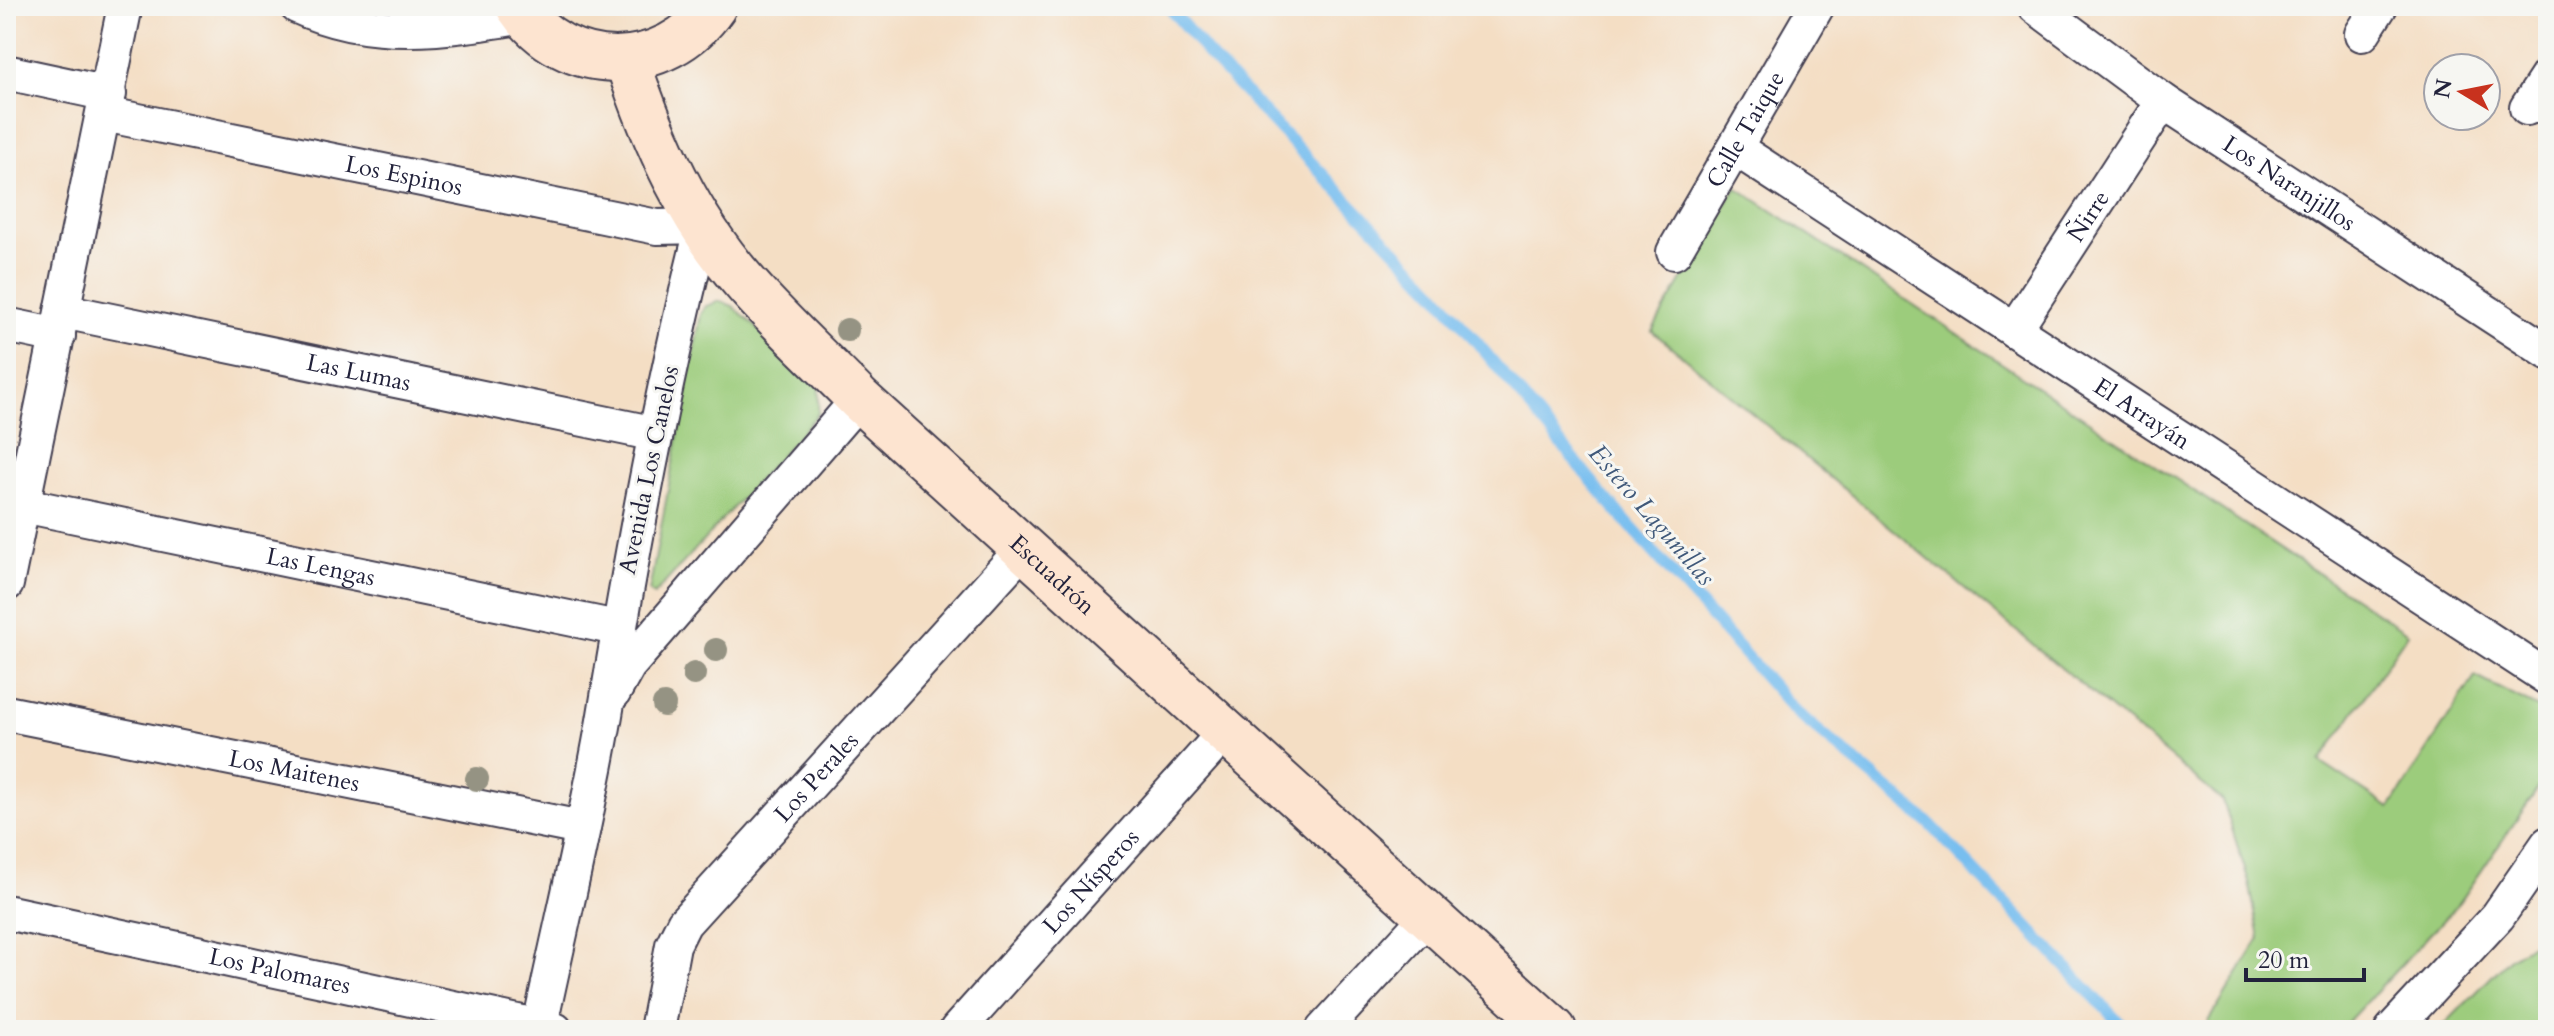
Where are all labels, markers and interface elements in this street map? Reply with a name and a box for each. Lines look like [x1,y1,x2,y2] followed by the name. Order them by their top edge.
[2422,52,2502,132] north arrow
[1698,65,1792,194] street label: Calle Taique
[2427,77,2460,101] text: N
[2216,128,2362,239] street label: Los Naranjillos
[342,147,465,203] street label: Los Espinos
[2059,184,2117,248] street label: Ñirre
[304,345,414,399] street label: Las Lumas
[611,363,687,577] street label: Avenida Los Canelos
[2087,370,2197,457] street label: El Arrayán
[1581,437,1723,593] water label: Estero Lagunillas
[1002,527,1103,623] street label: Escuadrón
[263,539,378,594] street label: Las Lengas
[767,725,866,829] street label: Los Perales
[226,741,363,800] street label: Los Maitenes
[1035,822,1147,941] street label: Los Nísperos
[2246,932,2364,982] scale bar
[206,940,354,1002] street label: Los Palomares
[2258,944,2310,977] text: 20 m

